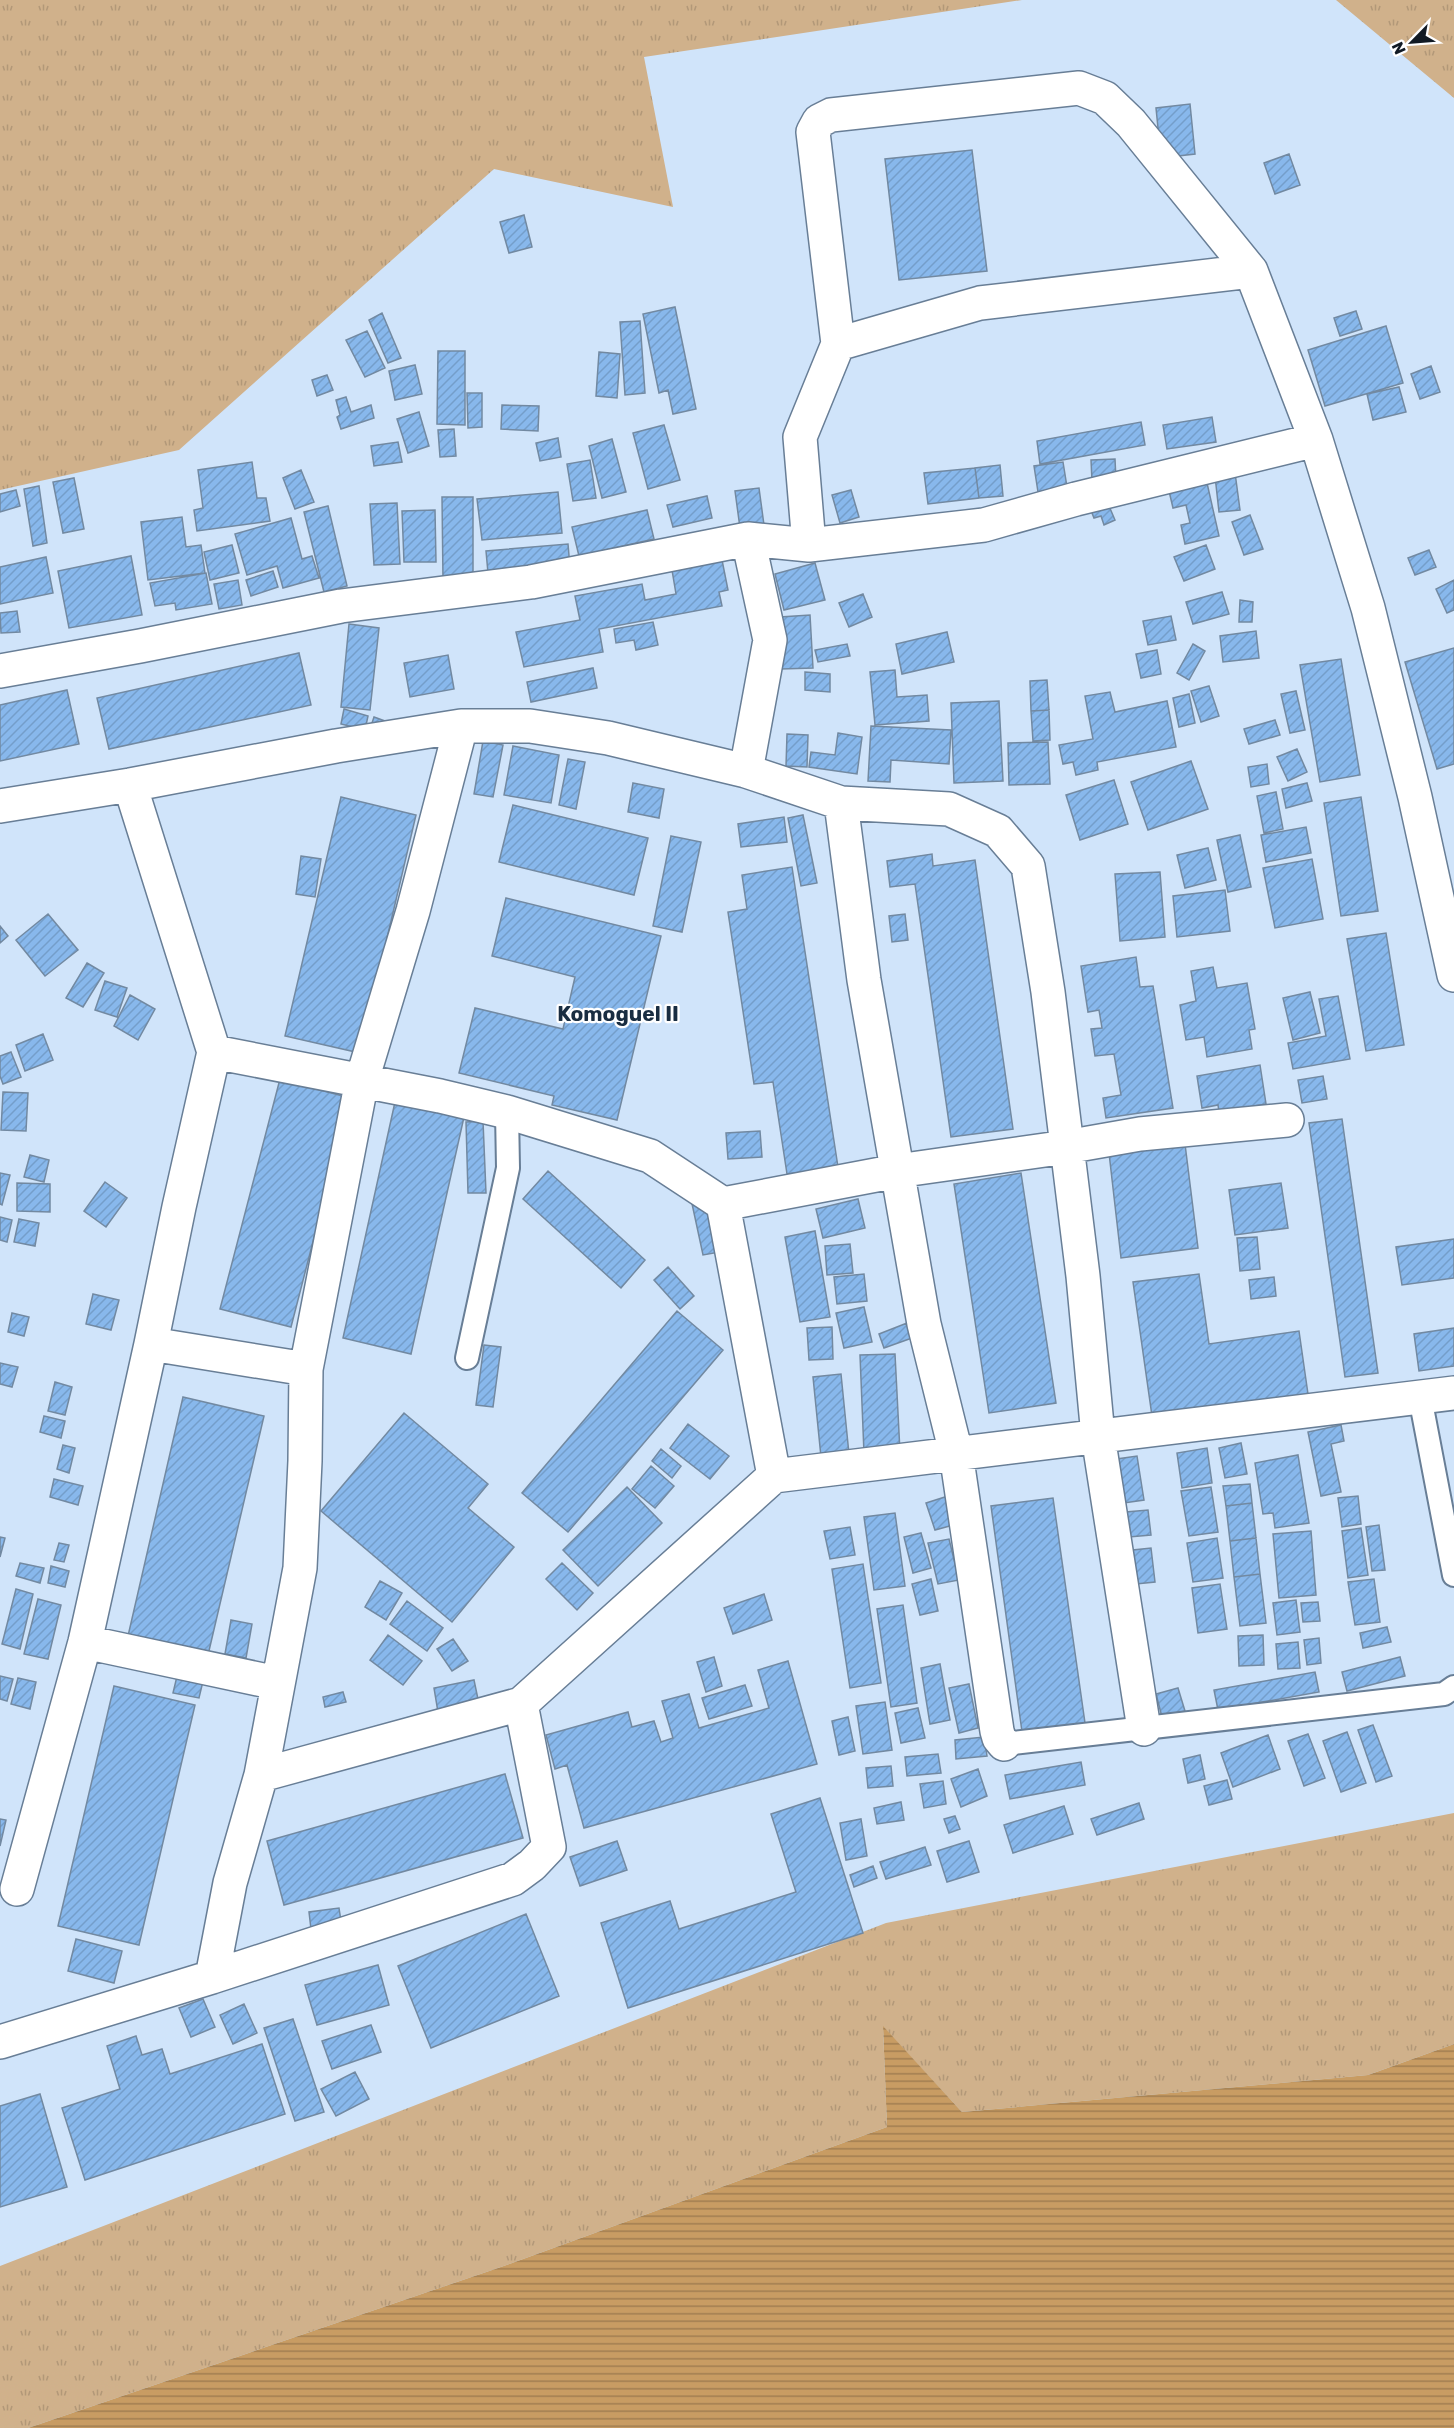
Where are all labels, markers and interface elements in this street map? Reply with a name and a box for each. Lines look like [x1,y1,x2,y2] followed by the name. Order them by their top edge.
[1382,12,1442,72] north arrow
[1388,39,1410,57] text: N
[557,1001,679,1026] district label: Komoguel II

